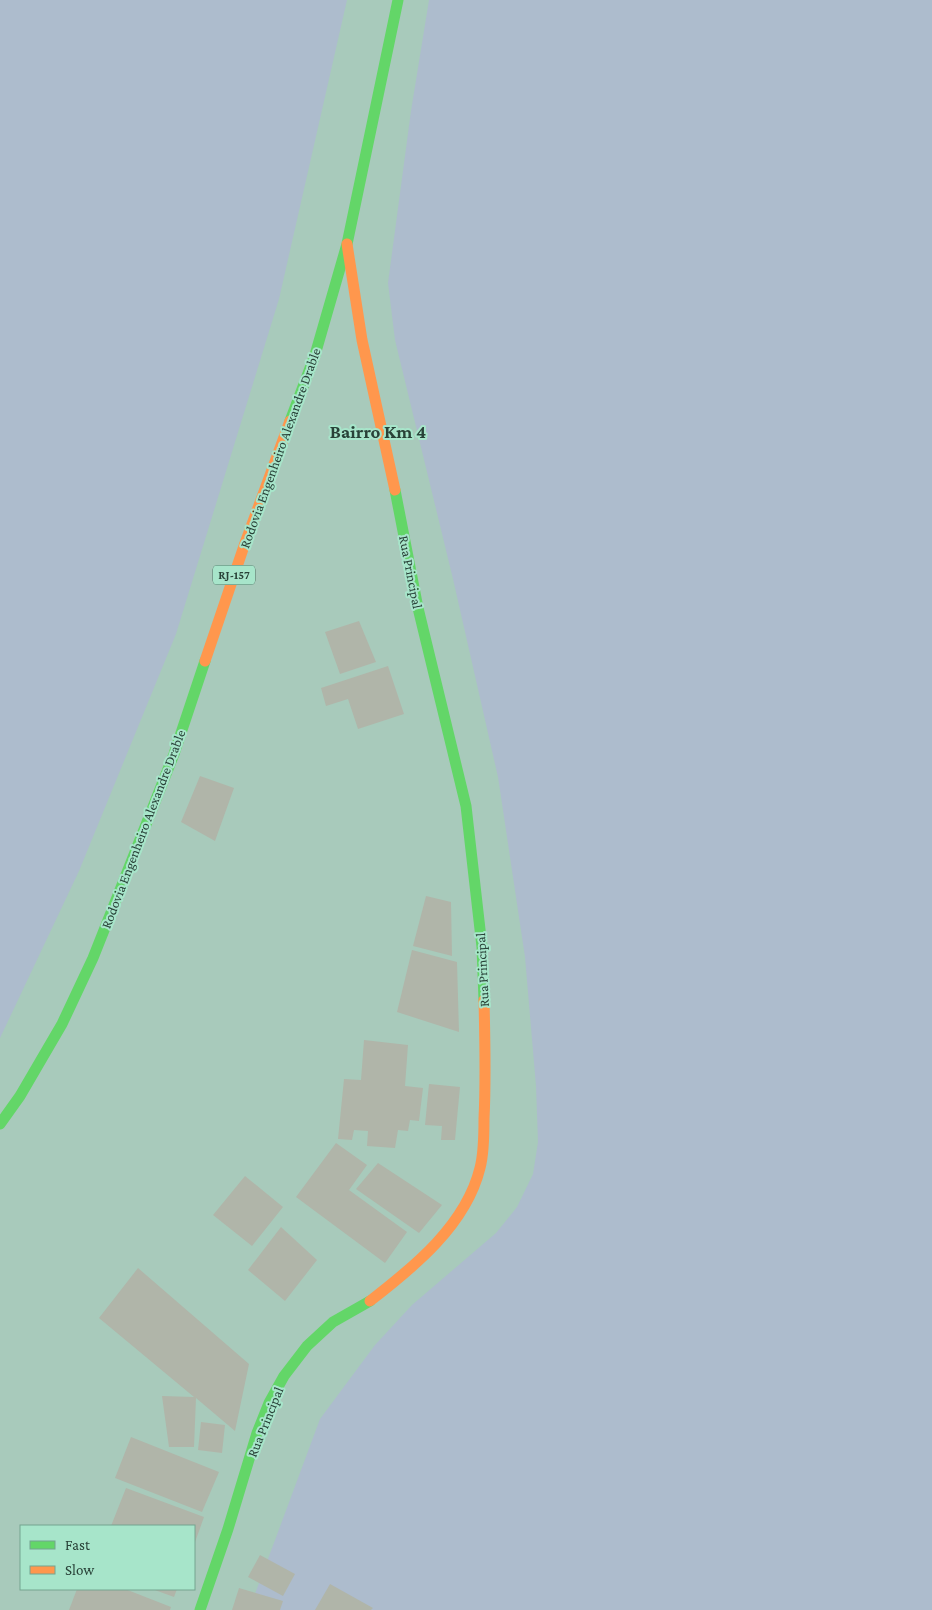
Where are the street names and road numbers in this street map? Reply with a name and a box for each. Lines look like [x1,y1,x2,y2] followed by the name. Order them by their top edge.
[236,346,324,550] street label: Rodovia Engenheiro Alexandre Drable
[396,534,426,610] street label: Rua Principal
[213,566,255,584] road number: RJ-157
[98,727,188,931] street label: Rodovia Engenheiro Alexandre Drable
[472,932,492,1008] street label: Rua Principal
[244,1384,286,1459] street label: Rua Principal

